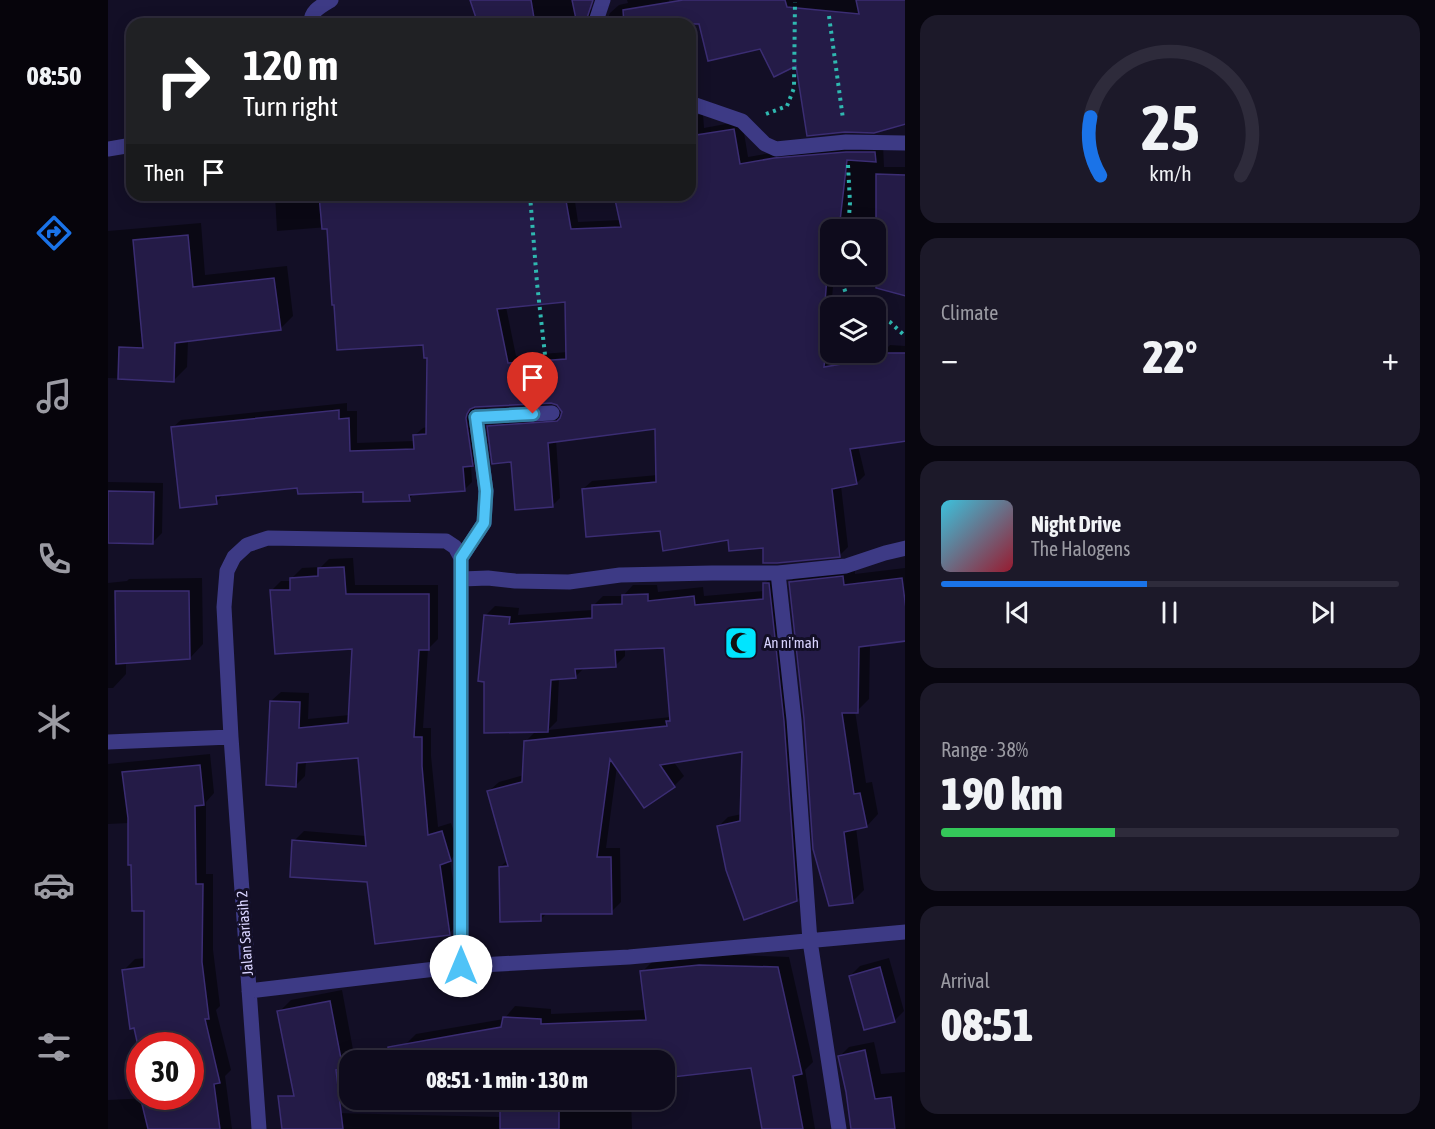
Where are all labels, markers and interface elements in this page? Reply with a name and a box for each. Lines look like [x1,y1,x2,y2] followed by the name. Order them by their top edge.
[243,41,338,89] text: 120 m
[144,42,222,120] icon: right
[26,60,82,91] text: 08:50
[243,91,338,122] text: Turn right
[1141,92,1199,163] text: 25
[197,156,230,189] icon: arrive
[144,160,185,186] text: Then
[1149,161,1191,186] text: km/h
[33,212,75,254] icon: directions
[820,219,886,363] map controls
[820,219,886,285] button: search
[820,297,886,363] button: layers
[941,301,998,324] text: Climate
[1143,331,1197,383] text: 22°
[941,339,958,377] text: −
[1382,339,1399,377] text: +
[507,352,558,414] pin
[516,361,549,394] icon: arrive
[33,375,75,417] icon: music
[1031,511,1121,537] text: Night Drive
[1031,537,1130,560] text: The Halogens
[33,538,75,580] icon: phone
[1001,596,1034,629] icon: previous
[1153,596,1186,629] icon: pause
[1306,596,1339,629] icon: next
[723,625,759,661] mosque icon: An ni'mah
[764,634,819,651] place label: An ni'mah
[33,701,75,743] icon: climate
[941,738,1028,761] text: Range · 38%
[941,768,1063,820] text: 190 km
[33,864,75,906] icon: car
[233,890,256,976] street label: Jalan Sariasih 2
[429,934,493,998] position arrow
[941,969,990,992] text: Arrival
[941,999,1034,1051] text: 08:51
[33,1026,75,1068] icon: filters
[126,1032,204,1110] speed limit sign: 30
[426,1067,588,1093] text: 08:51 · 1 min · 130 m

